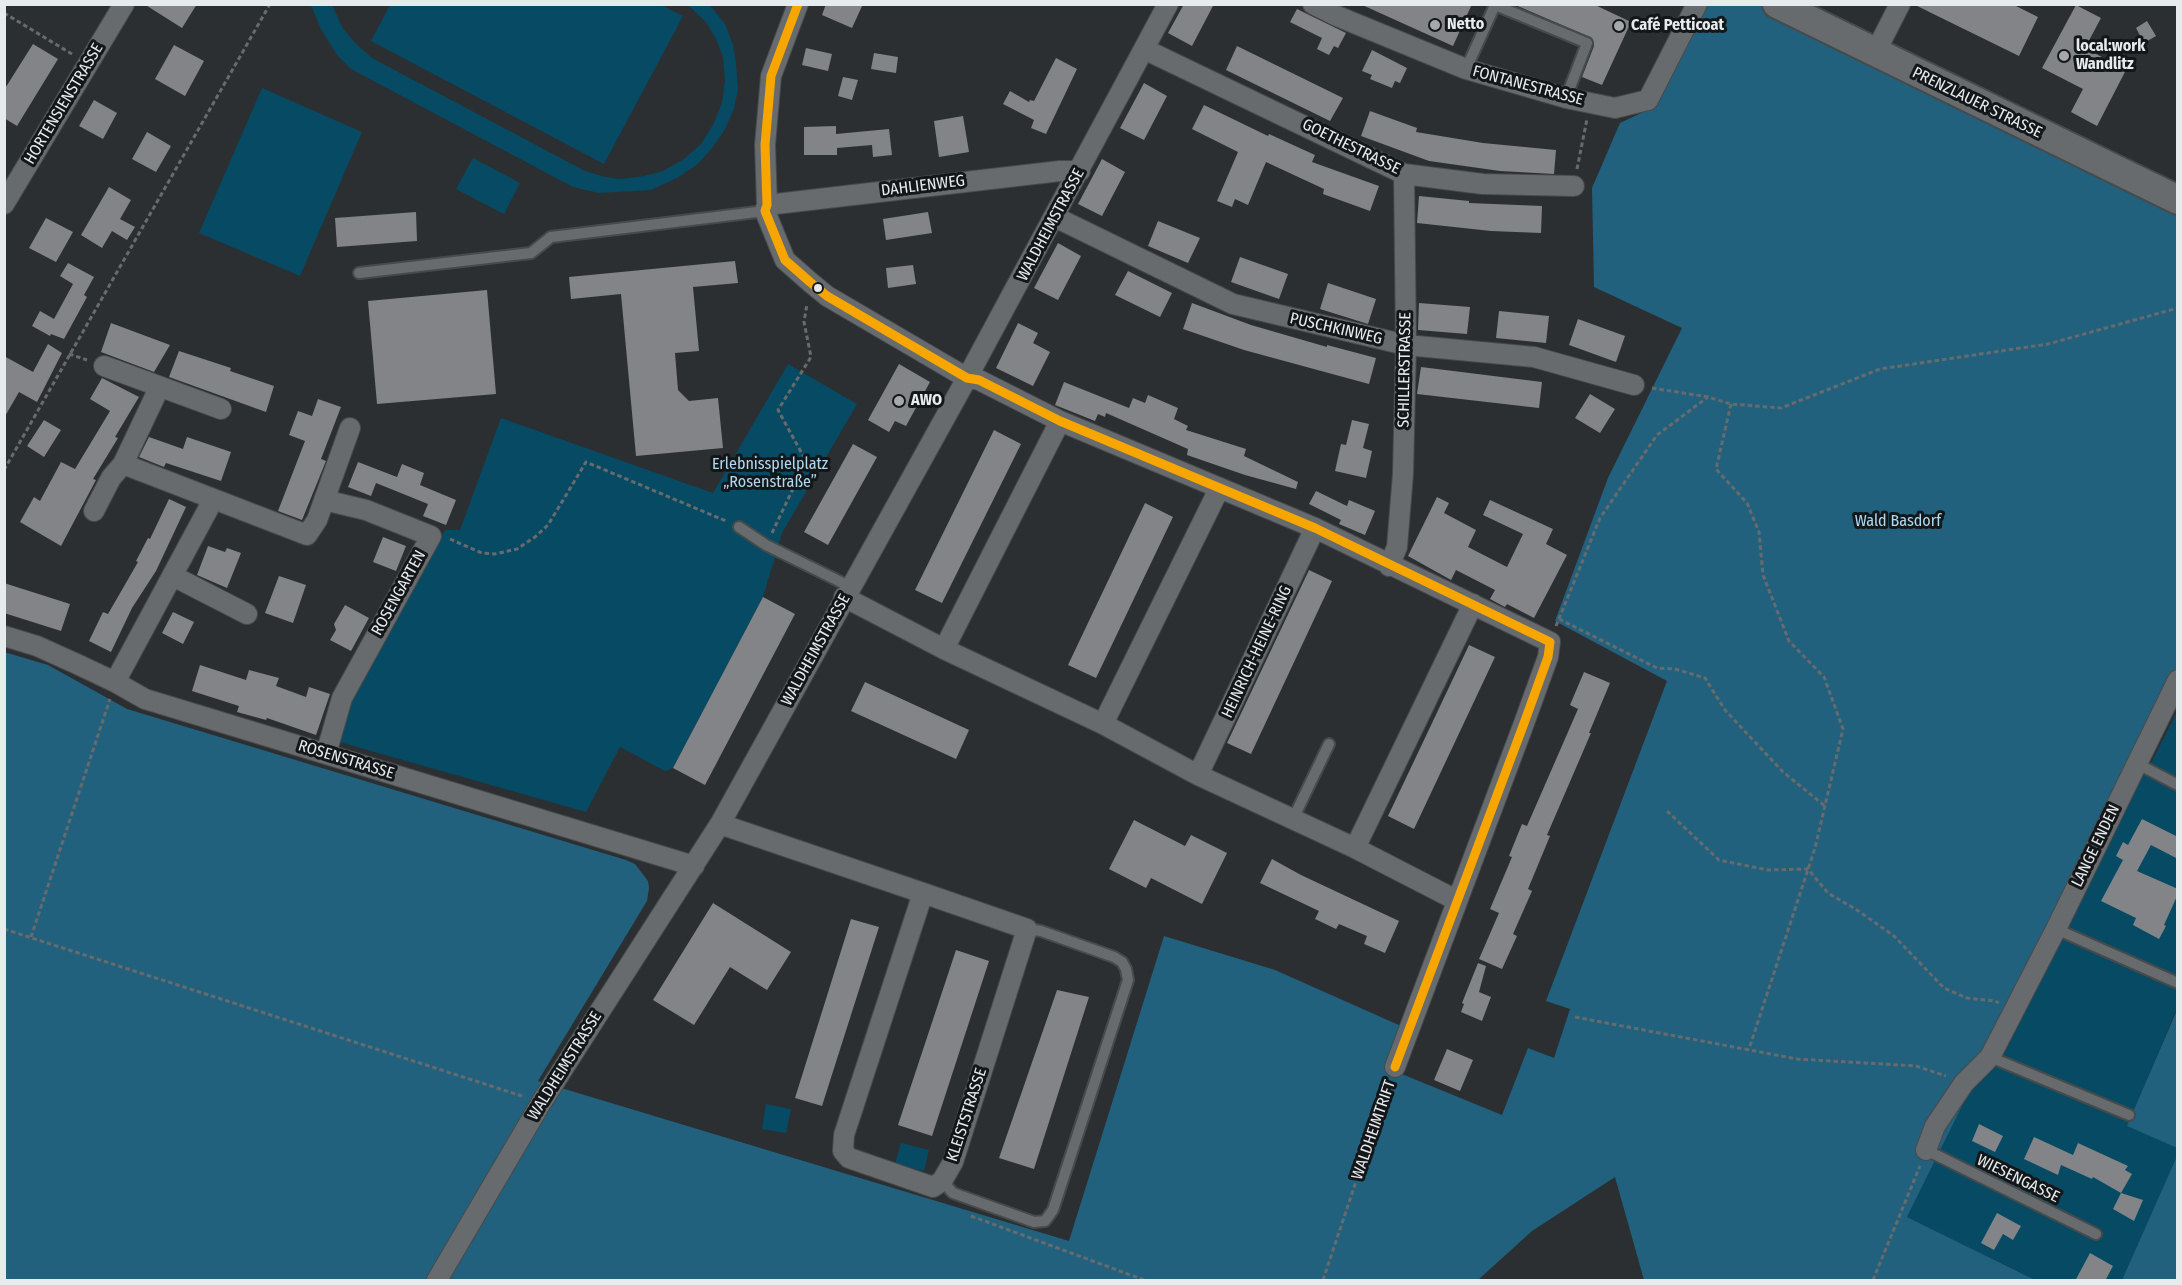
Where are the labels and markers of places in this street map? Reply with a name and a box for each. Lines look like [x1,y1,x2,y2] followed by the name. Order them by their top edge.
[1447,15,1484,35] place label: Netto
[1631,16,1724,36] place label: Café Petticoat
[1428,18,1442,32] marker: Netto
[1612,19,1626,33] marker: Café Petticoat
[2076,37,2145,75] place label: local:work Wandlitz
[2057,49,2071,63] marker: local:work Wandlitz
[812,282,824,294] unlabelled marker
[911,391,942,411] place label: AWO
[892,394,906,408] marker: AWO

